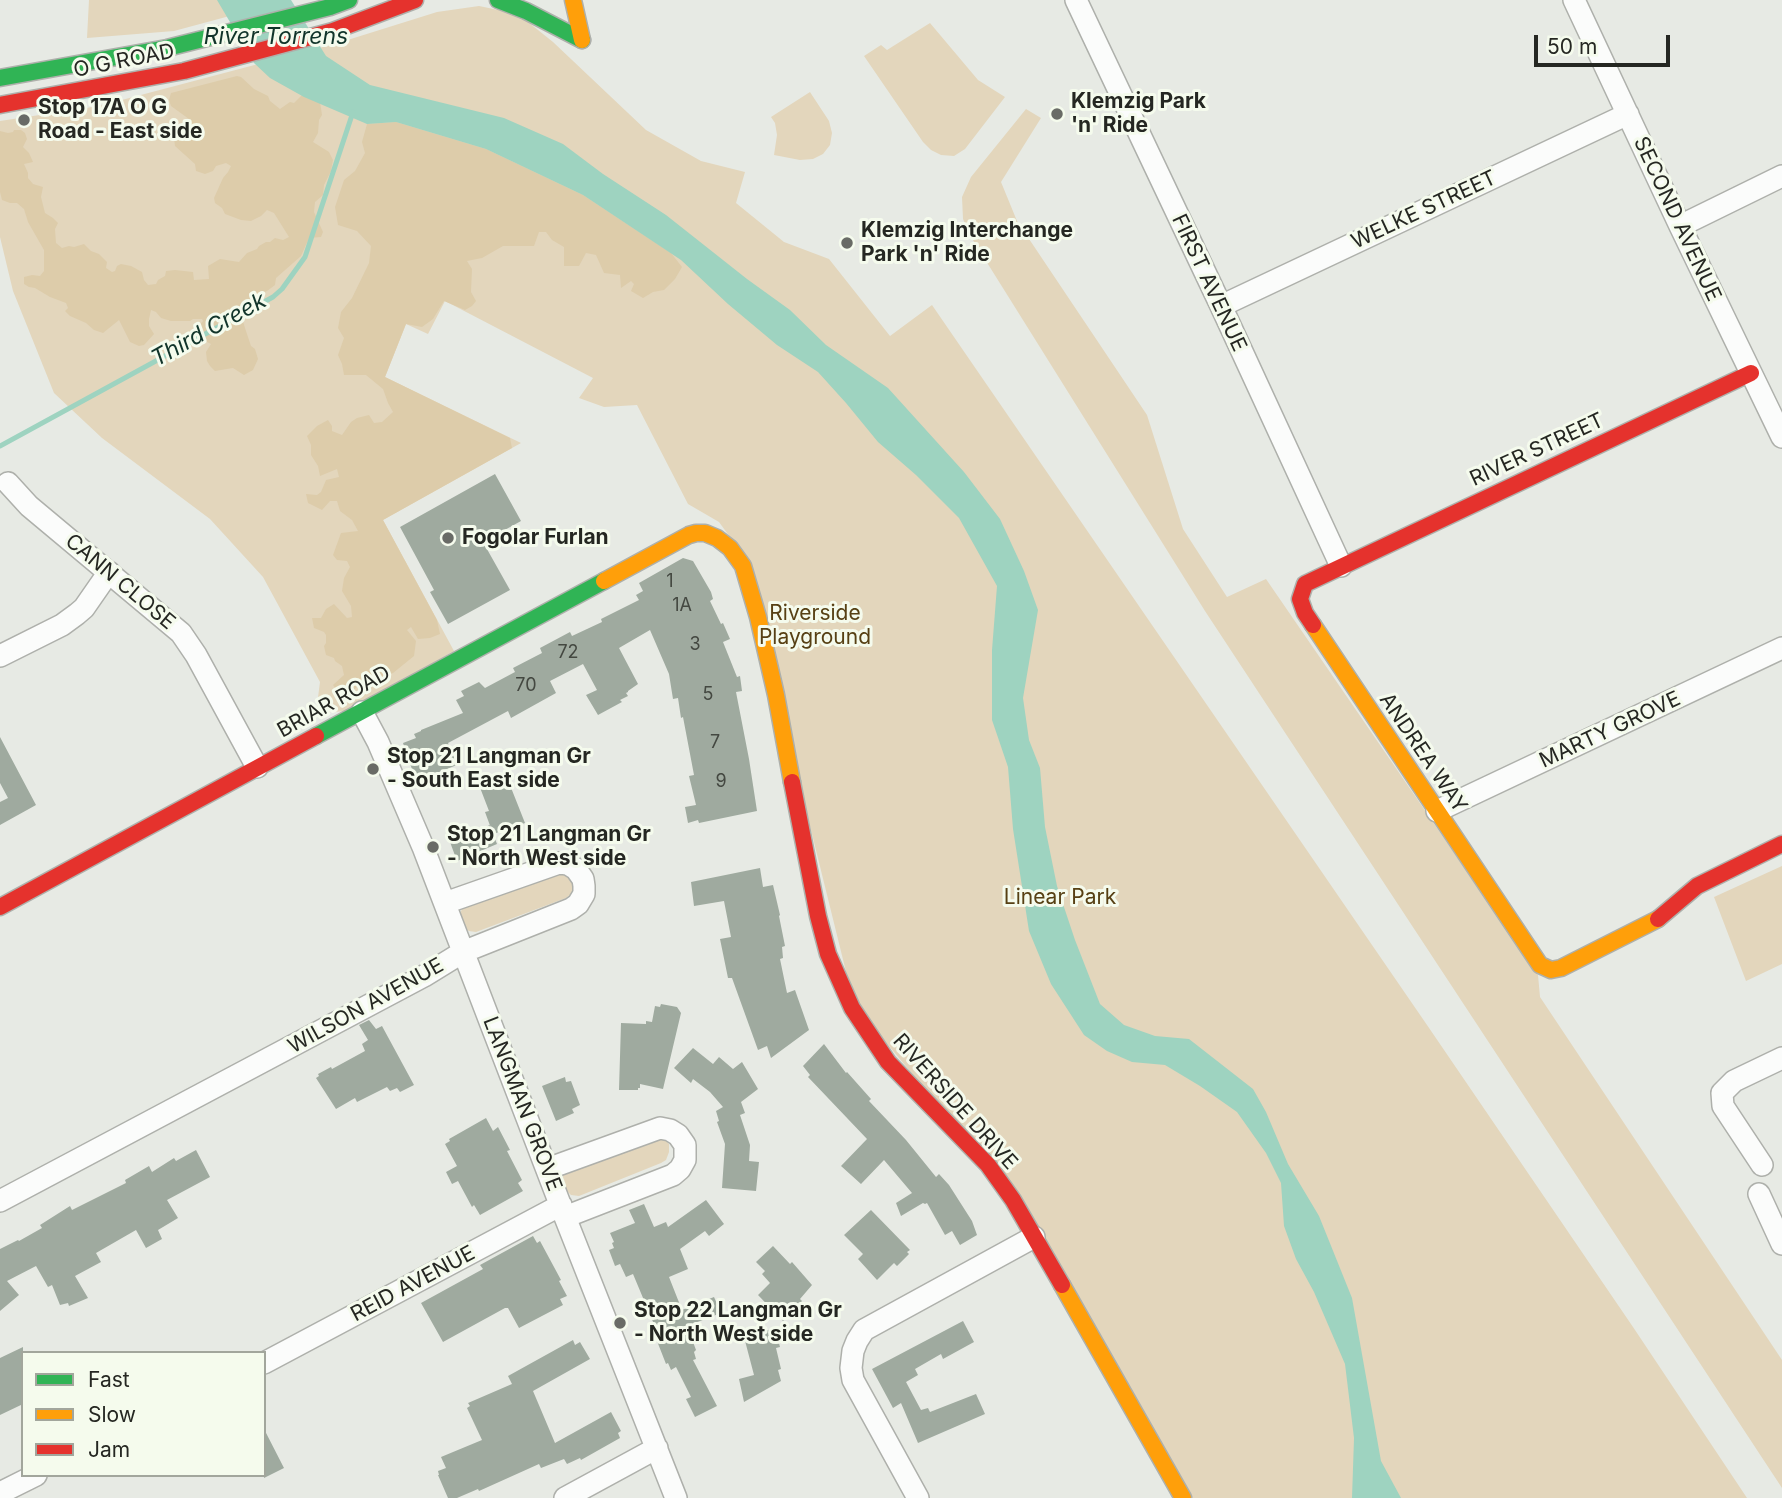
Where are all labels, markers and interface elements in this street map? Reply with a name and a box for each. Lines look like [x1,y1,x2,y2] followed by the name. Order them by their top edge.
[1537,21,1674,65] scale bar
[204,23,348,51] water label: River Torrens
[1547,34,1597,59] text: 50 m
[72,39,176,83] street label: O G ROAD
[1071,89,1206,139] place label: Klemzig Park 'n' Ride
[38,95,202,145] place label: Stop 17A O G Road - East side
[1049,106,1065,122] marker: Klemzig Park 'n' Ride
[16,112,32,128] marker: Stop 17A O G Road - East side
[1628,133,1726,305] street label: SECOND AVENUE
[1347,165,1501,255] street label: WELKE STREET
[1166,210,1252,356] street label: FIRST AVENUE
[861,218,1073,268] place label: Klemzig Interchange Park 'n' Ride
[839,235,855,251] marker: Klemzig Interchange Park 'n' Ride
[147,287,271,373] water label: Third Creek
[1466,408,1608,492] street label: RIVER STREET
[462,525,609,551] place label: Fogolar Furlan
[60,529,180,635] street label: CANN CLOSE
[440,530,456,546] marker: Fogolar Furlan
[666,571,674,593] house number: 1
[672,595,692,617] house number: 1A
[759,601,871,651] park label: Riverside Playground
[689,634,701,656] house number: 3
[557,642,579,664] house number: 72
[273,661,395,743] street label: BRIAR ROAD
[515,675,537,697] house number: 70
[703,684,713,706] house number: 5
[1535,686,1685,774] street label: MARTY GROVE
[1374,688,1472,818] street label: ANDREA WAY
[710,732,720,754] house number: 7
[387,744,591,794] place label: Stop 21 Langman Gr - South East side
[365,761,381,777] marker: Stop 21 Langman Gr - South East side
[715,771,727,793] house number: 9
[447,822,651,872] place label: Stop 21 Langman Gr - North West side
[425,839,441,855] marker: Stop 21 Langman Gr - North West side
[1004,885,1116,911] park label: Linear Park
[284,953,448,1059] street label: WILSON AVENUE
[477,1013,567,1195] street label: LANGMAN GROVE
[887,1029,1023,1175] street label: RIVERSIDE DRIVE
[347,1241,479,1327] street label: REID AVENUE
[634,1298,842,1348] place label: Stop 22 Langman Gr - North West side
[612,1315,628,1331] marker: Stop 22 Langman Gr - North West side
[21,1351,266,1477] legend
[88,1367,130,1392] text: Fast
[88,1402,136,1427] text: Slow
[88,1437,130,1462] text: Jam

